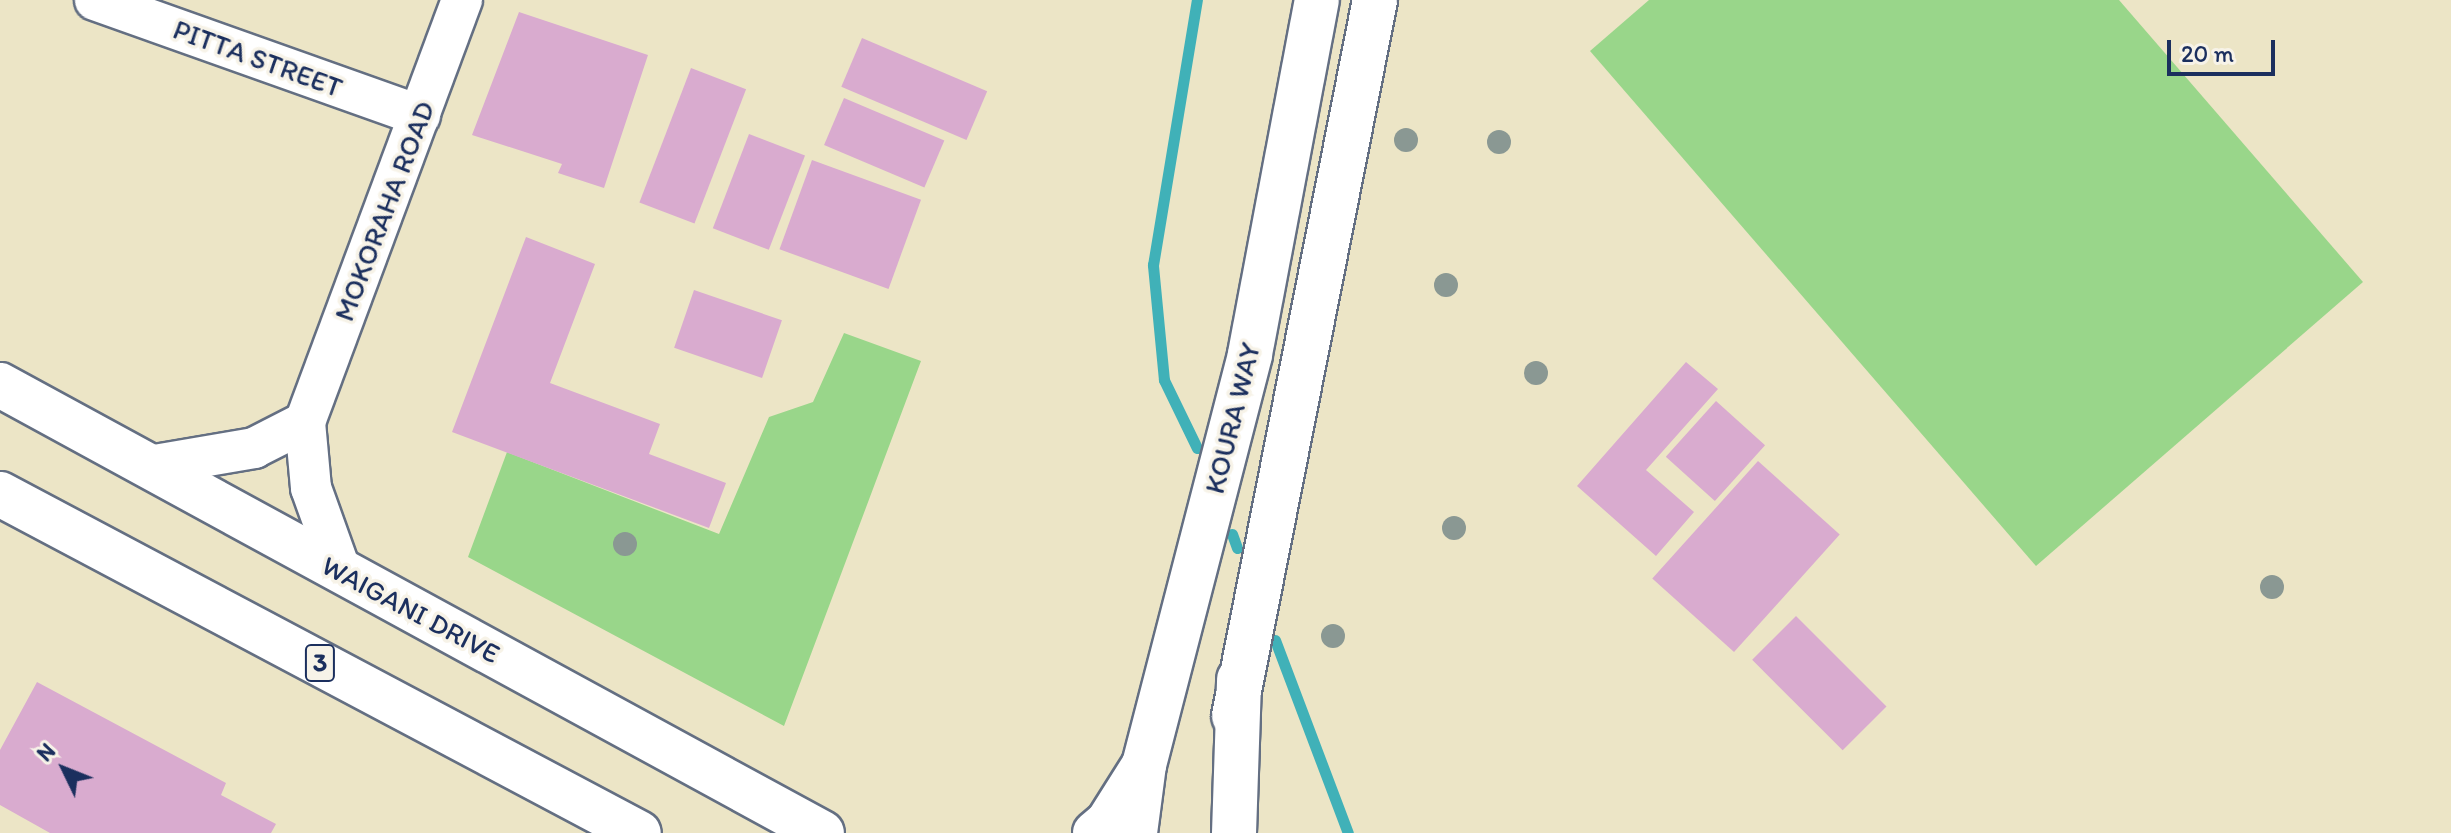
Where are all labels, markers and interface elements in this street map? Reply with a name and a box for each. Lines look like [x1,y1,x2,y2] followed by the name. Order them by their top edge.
[169,12,347,104] street label: PITTA STREET
[2171,24,2279,74] scale bar
[2181,39,2234,68] text: 20 m
[327,97,441,325] street label: MOKORAHA ROAD
[1197,339,1267,497] street label: KOURA WAY
[315,547,507,671] street label: WAIGANI DRIVE
[304,641,336,685] road number: 3
[24,729,104,809] north arrow
[31,738,61,767] text: N

